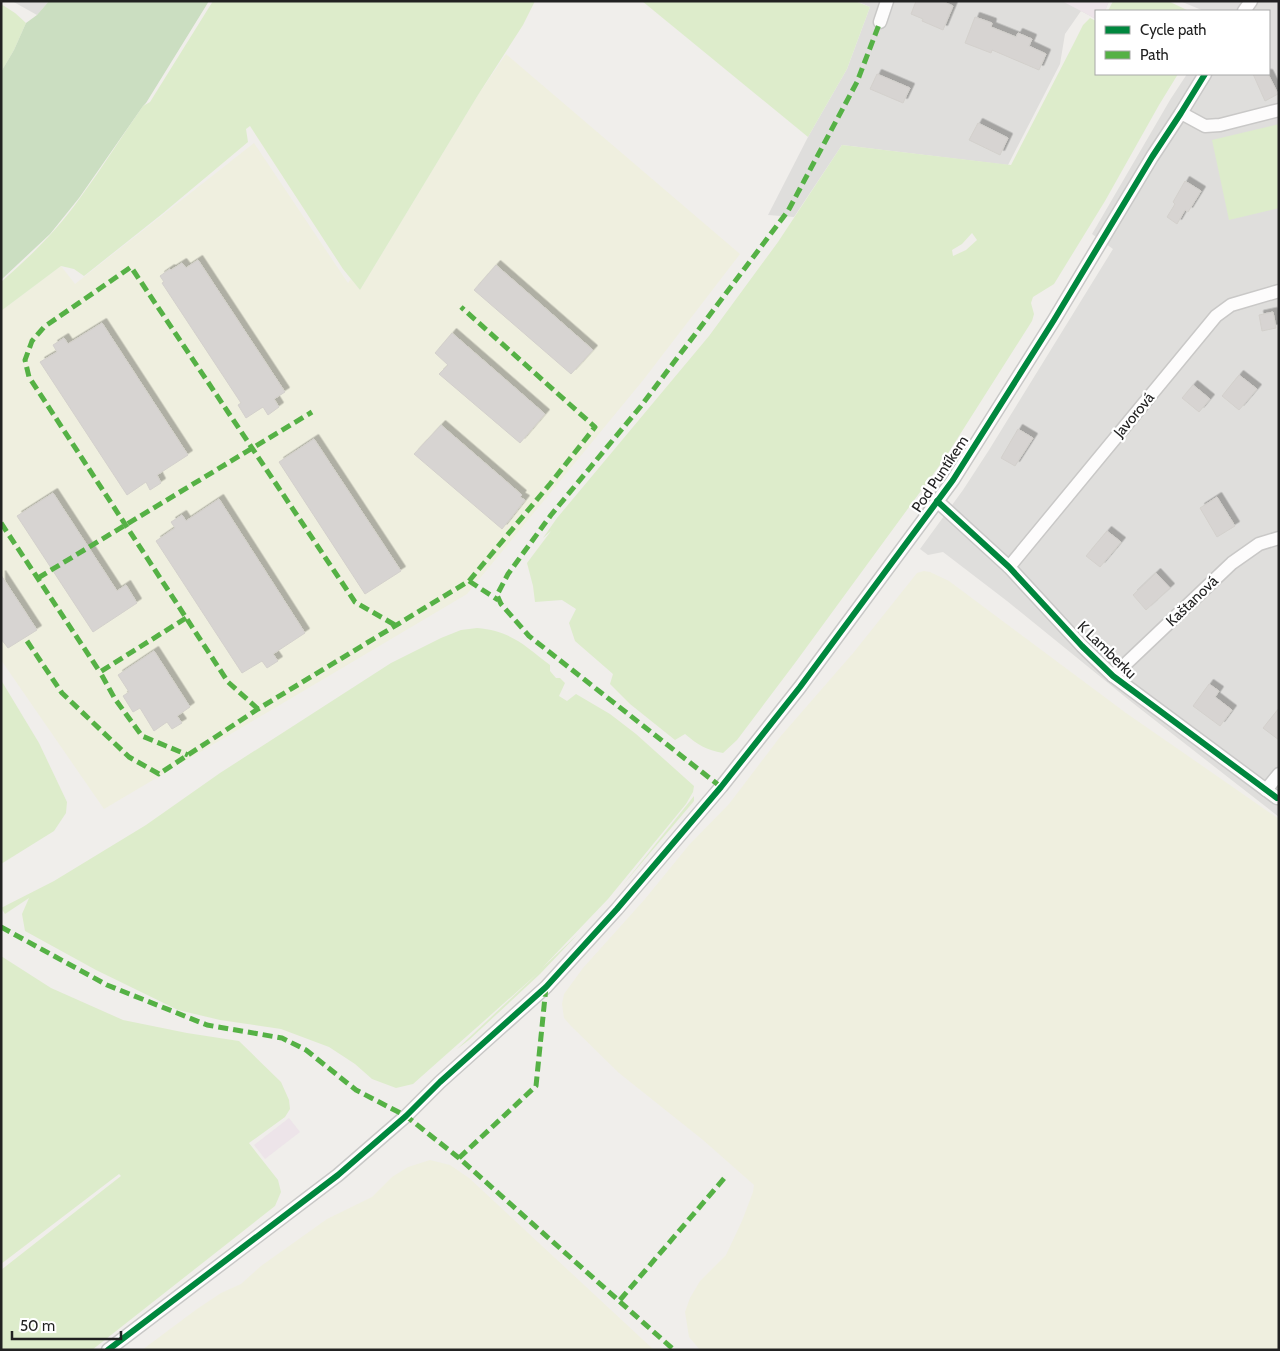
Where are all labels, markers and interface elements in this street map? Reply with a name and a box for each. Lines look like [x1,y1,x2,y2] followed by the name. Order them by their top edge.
[1095,10,1270,75] legend
[1140,21,1206,39] text: Cycle path
[1140,46,1169,64] text: Path
[1109,388,1159,442] street label: Javorová
[908,432,972,516] street label: Pod Puntíkem
[1162,571,1222,630] street label: Kaštanová
[1074,617,1140,683] street label: K Lamberku
[12,1308,121,1340] scale bar
[20,1317,55,1335] text: 50 m

